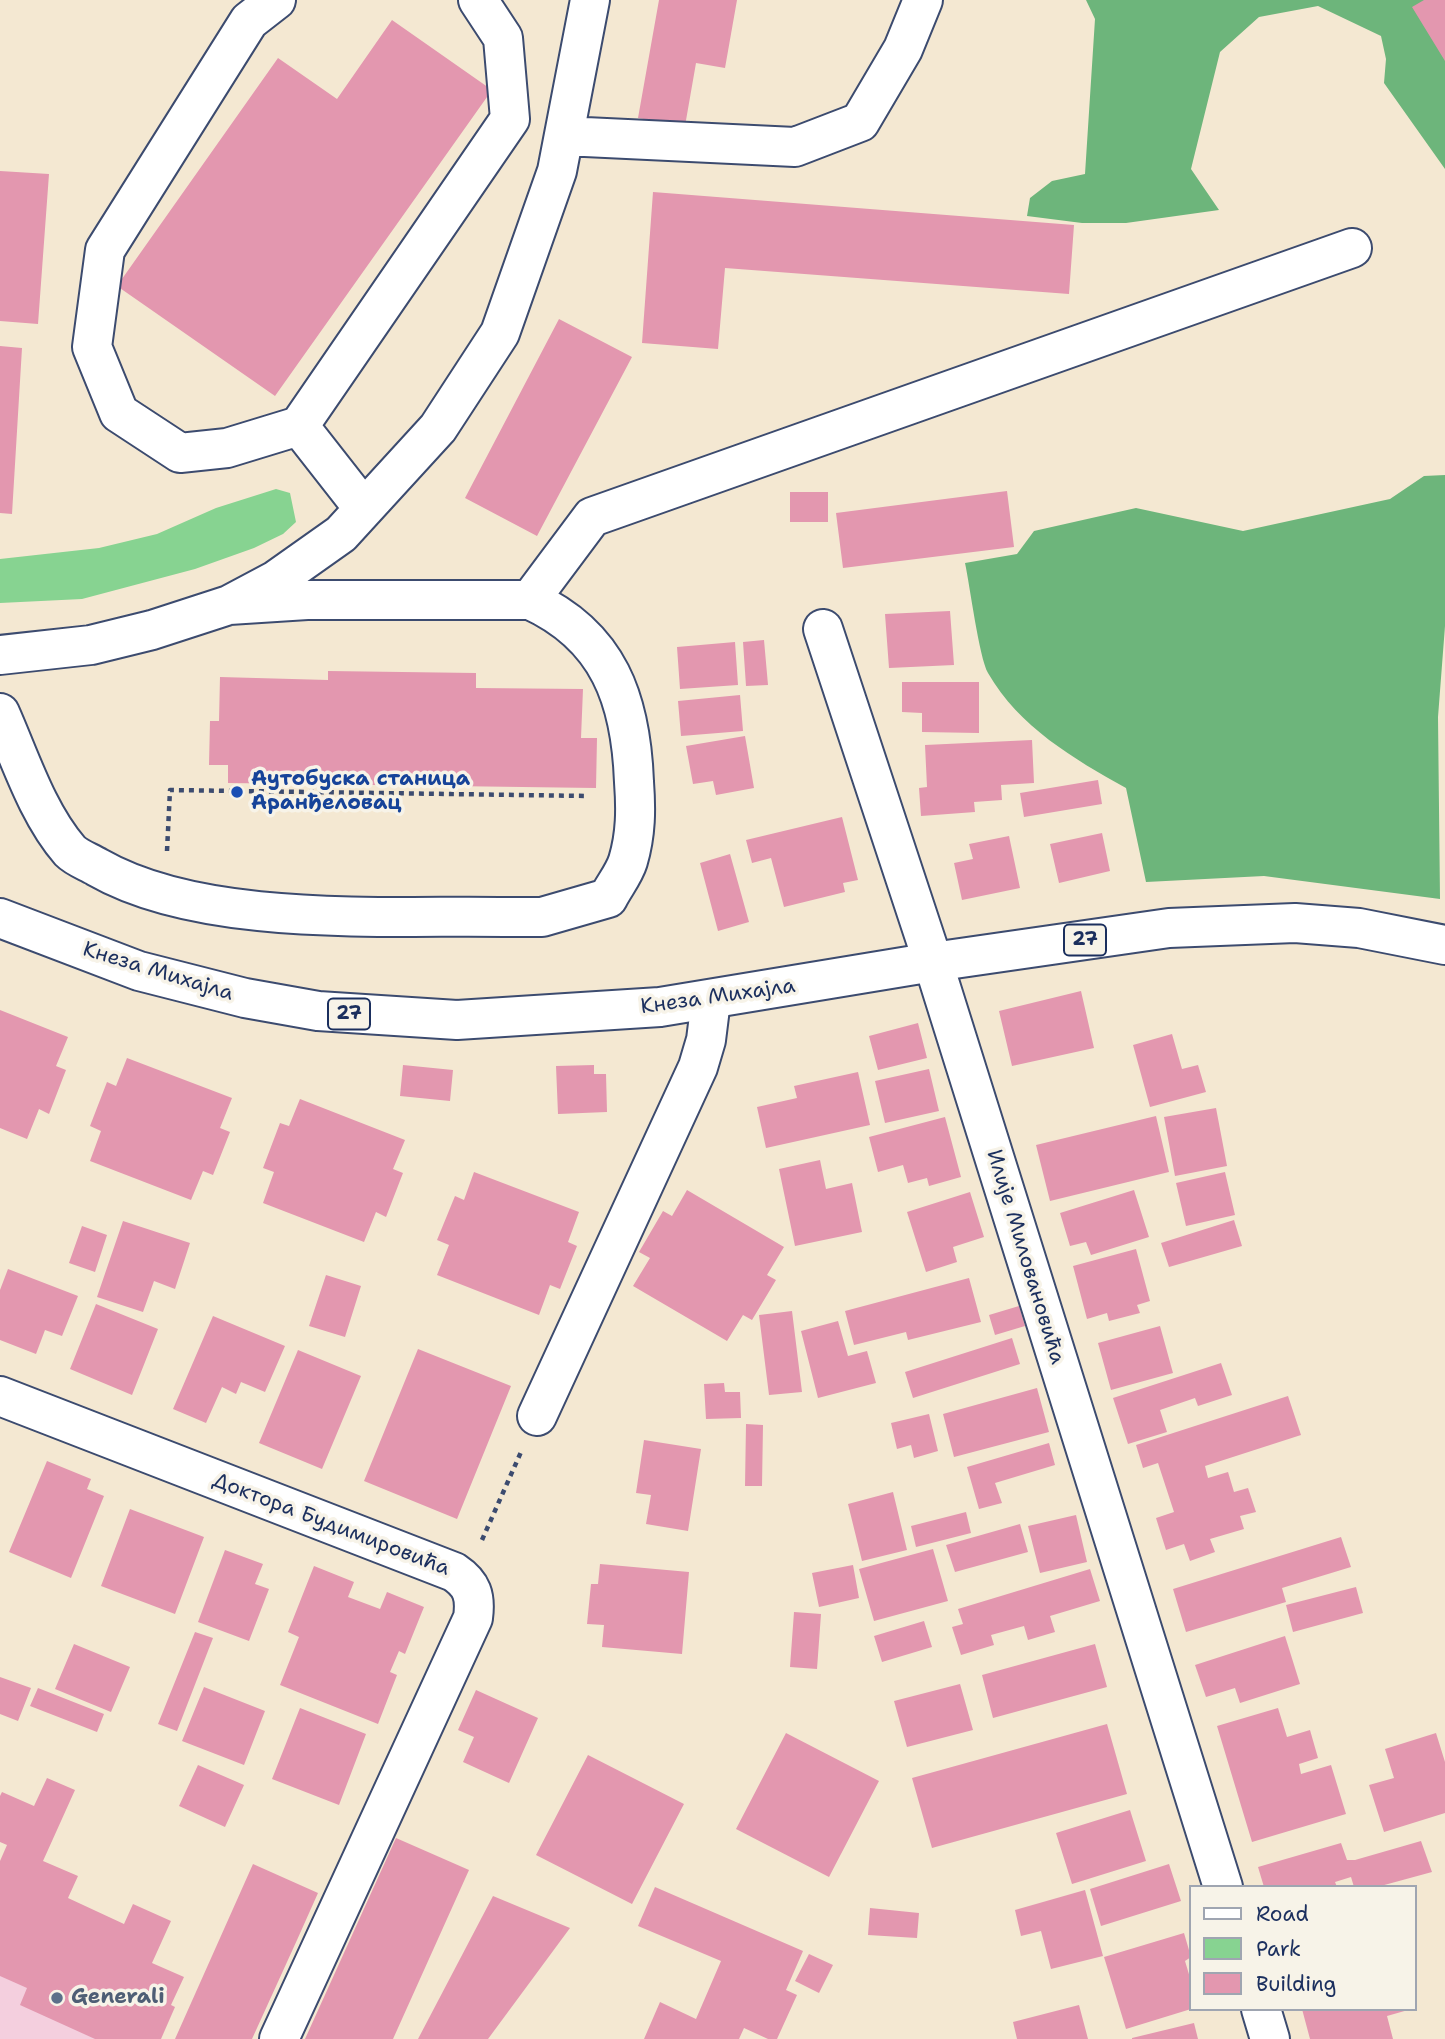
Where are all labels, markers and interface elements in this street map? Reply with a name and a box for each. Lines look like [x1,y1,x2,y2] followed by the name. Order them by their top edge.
[251,767,470,817] place label: Аутобуска станица Аранђеловац
[229,784,245,800] marker: Аутобуска станица Аранђеловац
[1064,924,1106,956] road number: 27
[80,937,236,1007] street label: Кнеза Михајла
[639,974,797,1020] street label: Кнеза Михајла
[328,998,370,1030] road number: 27
[980,1147,1070,1367] street label: Илије Миловановића
[209,1468,453,1582] street label: Доктора Будимировића
[1190,1885,1417,2011] legend
[1256,1900,1309,1928] text: Road
[1256,1935,1301,1963] text: Park
[1256,1970,1336,1998] text: Building
[71,1985,165,2011] place label: Generali
[49,1990,65,2006] marker: Generali

